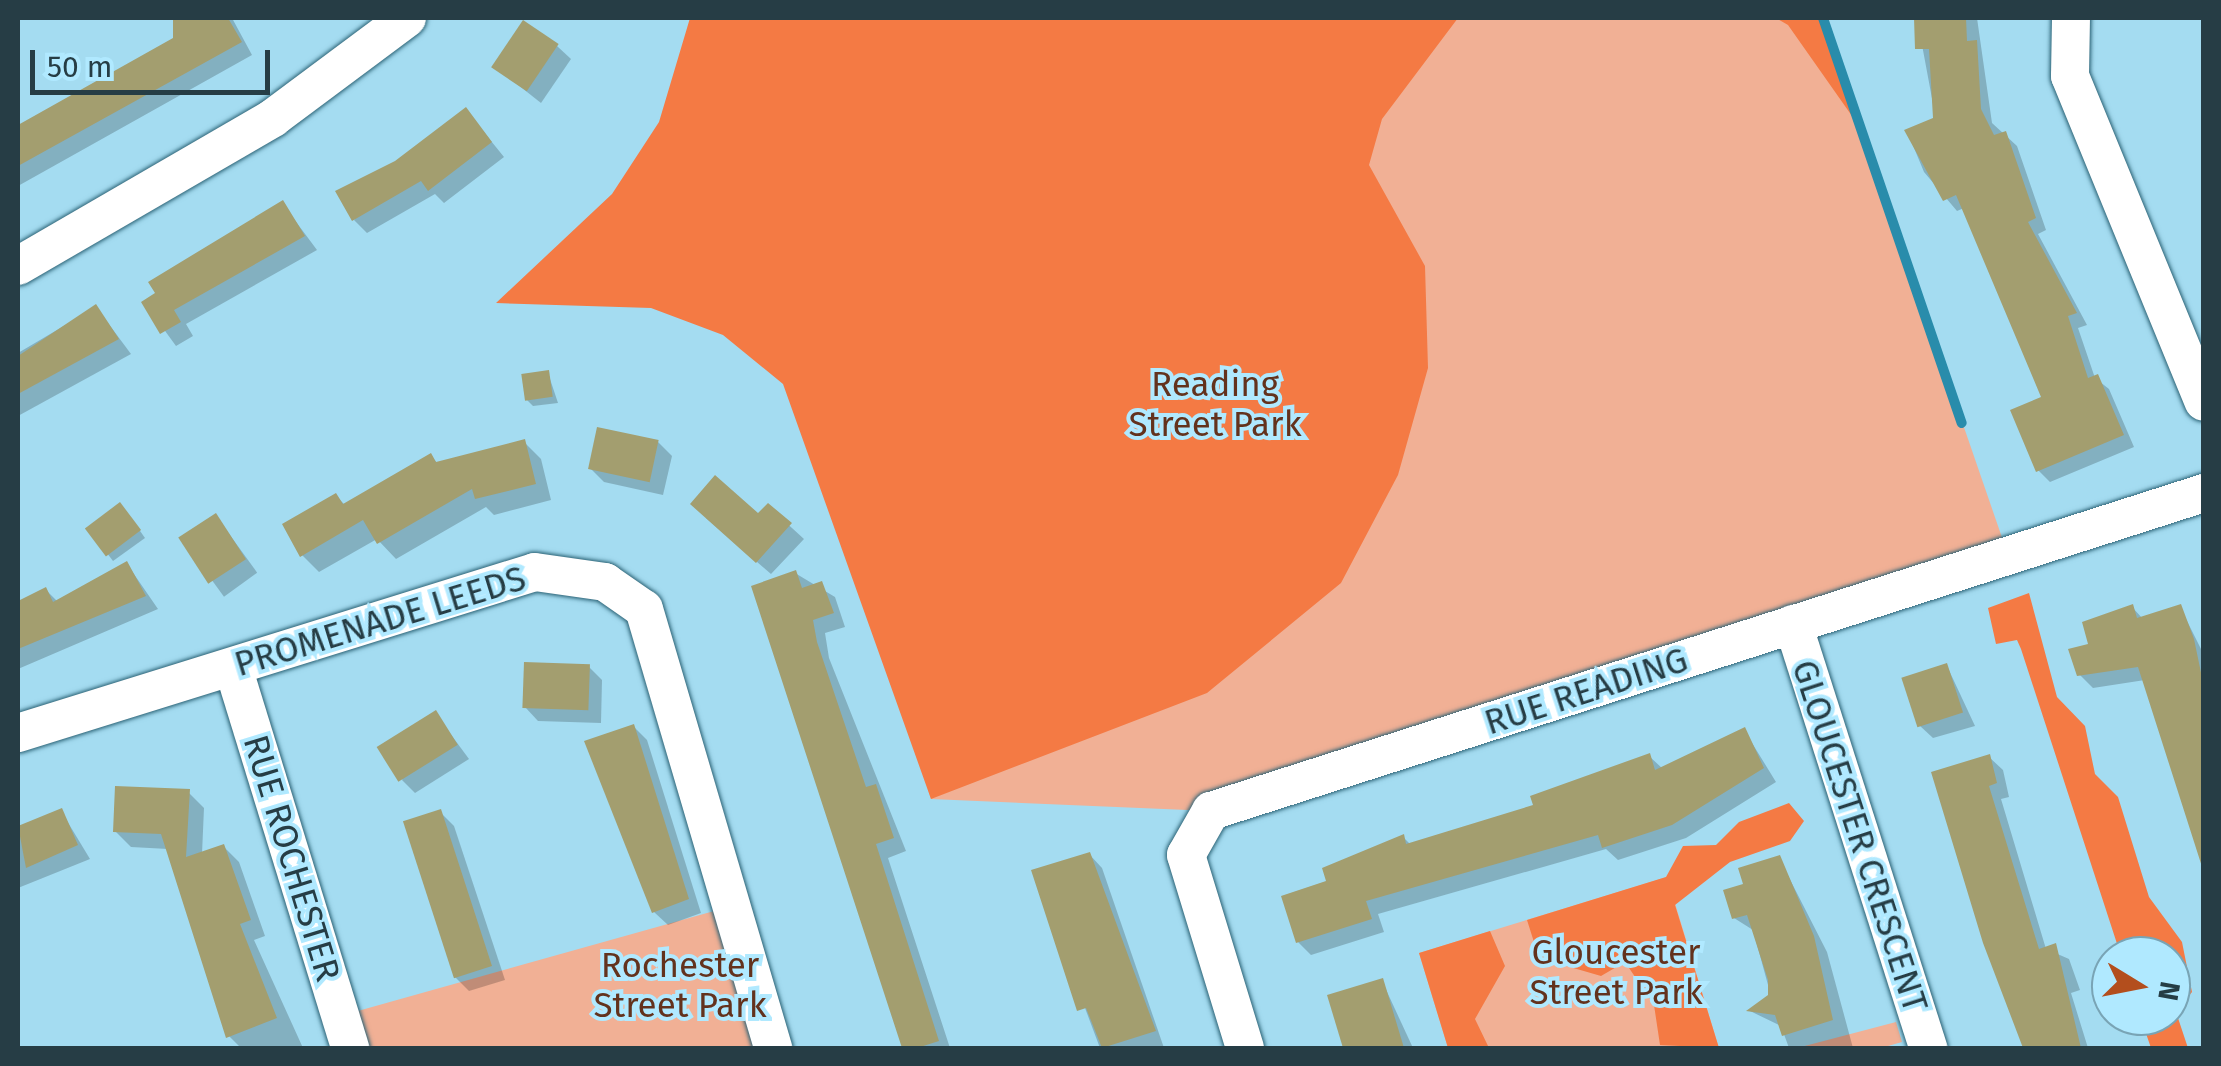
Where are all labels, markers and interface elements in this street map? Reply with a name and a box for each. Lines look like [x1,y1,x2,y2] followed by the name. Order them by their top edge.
[35,30,275,92] scale bar
[47,49,112,85] text: 50 m
[1128,363,1302,445] park label: Reading Street Park
[229,557,531,685] street label: PROMENADE LEEDS
[1479,638,1693,744] street label: RUE READING
[1783,655,1937,1017] street label: GLOUCESTER CRESCENT
[235,730,349,986] street label: RUE ROCHESTER
[1529,931,1703,1013] park label: Gloucester Street Park
[2091,936,2191,1036] north arrow
[593,944,767,1026] park label: Rochester Street Park
[2151,979,2187,1003] text: N

